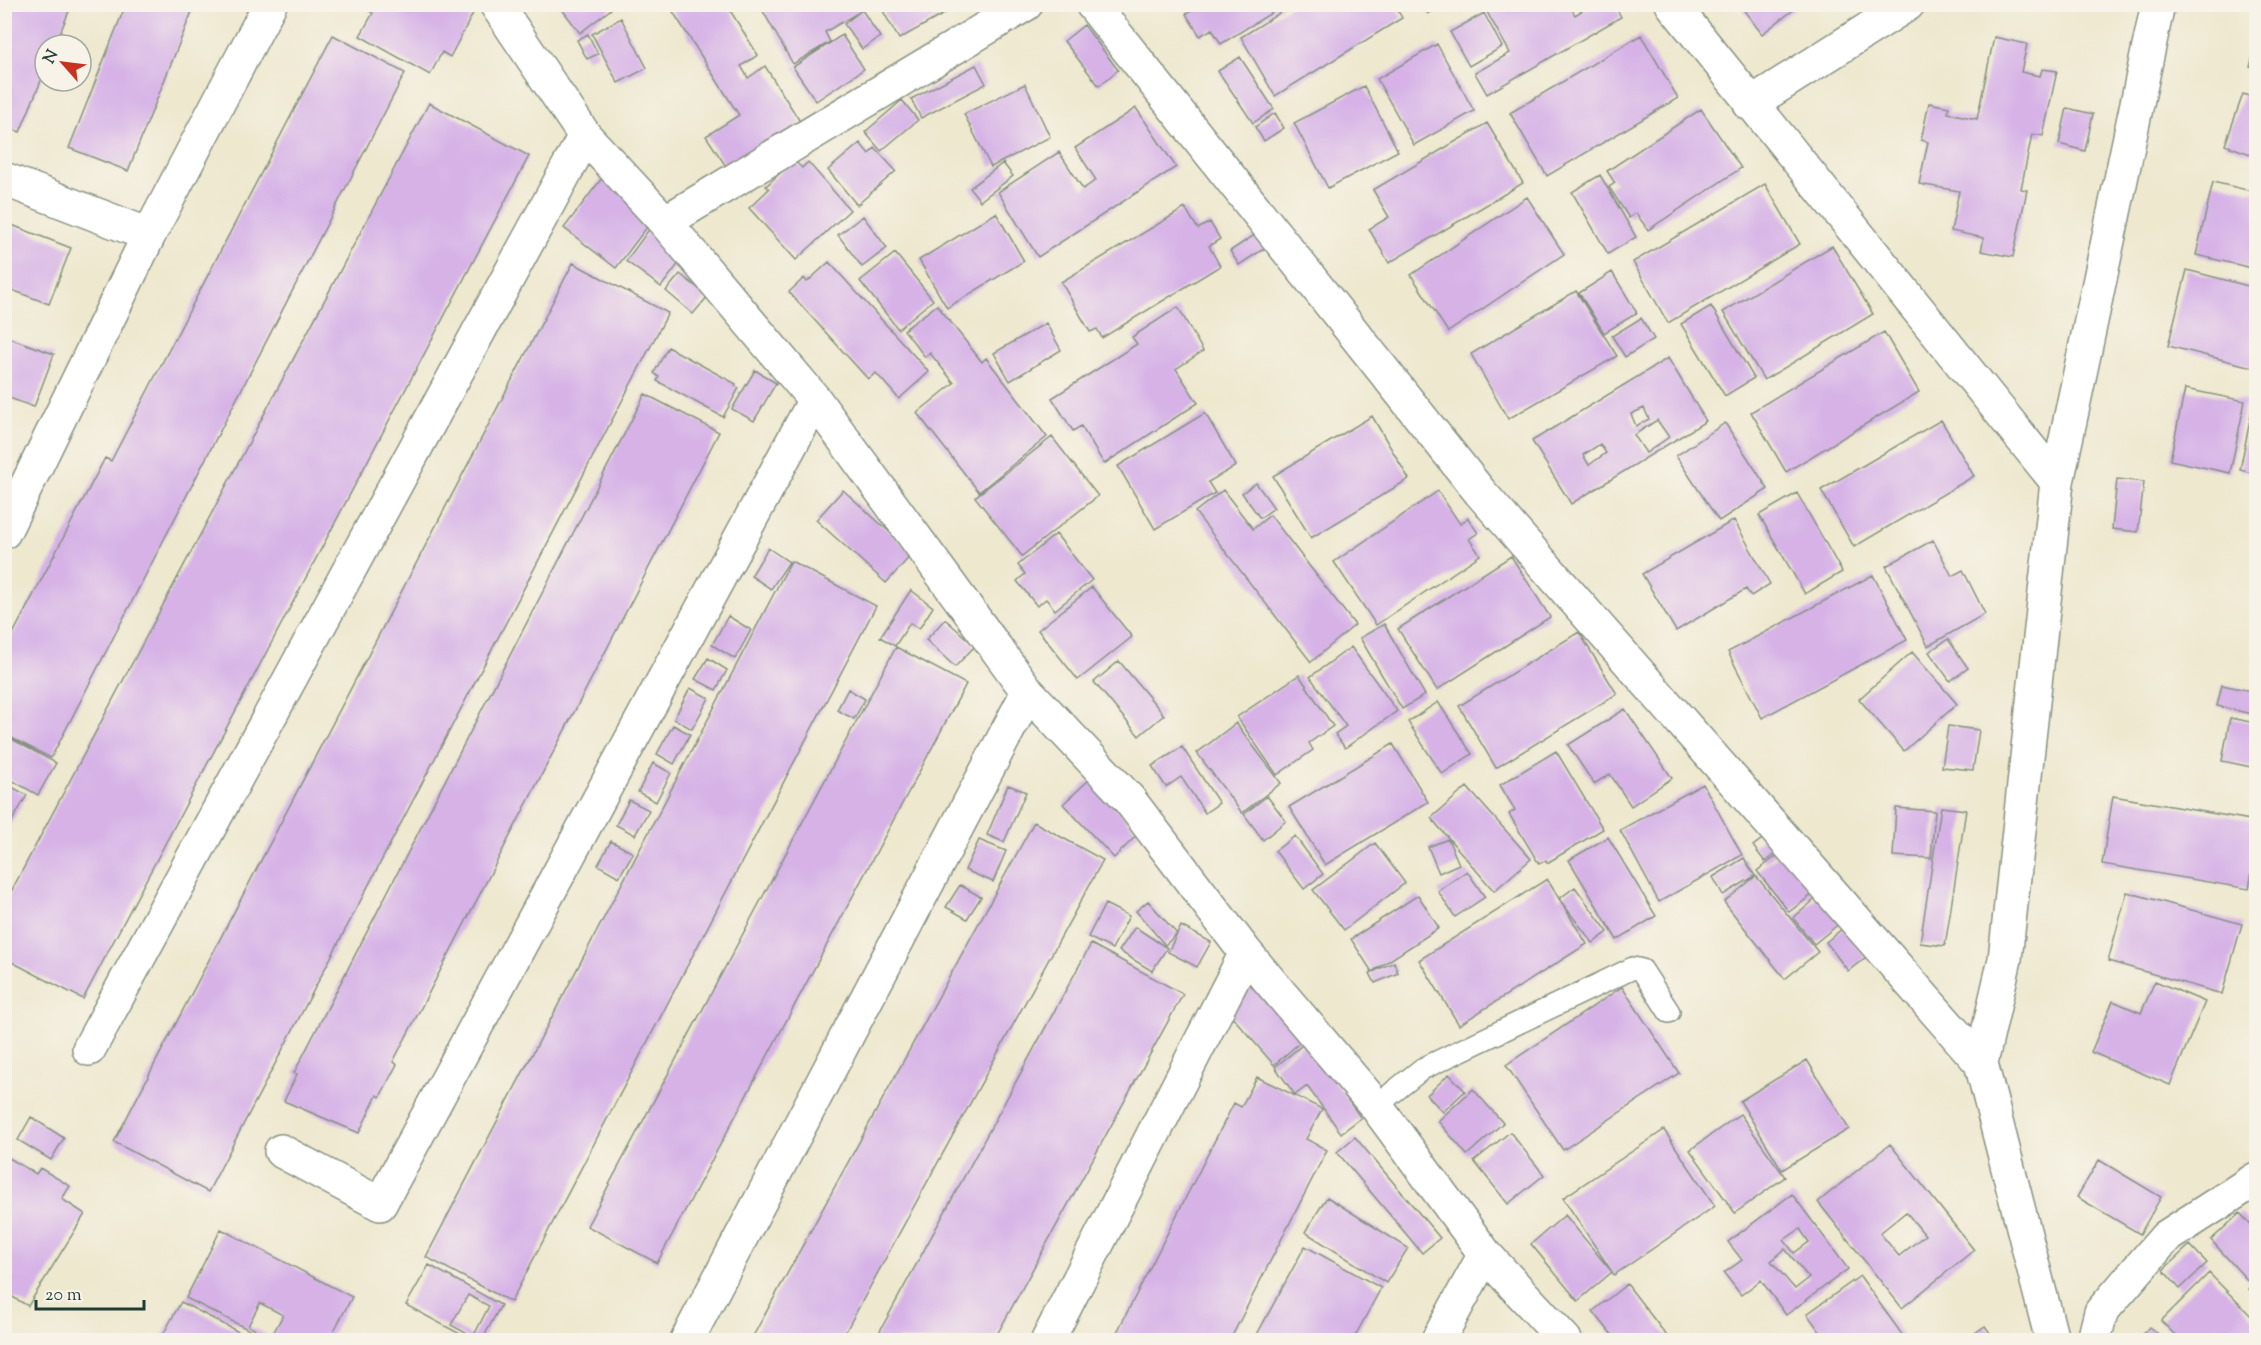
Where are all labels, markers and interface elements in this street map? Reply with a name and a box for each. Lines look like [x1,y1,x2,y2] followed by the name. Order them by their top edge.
[33,33,93,93] north arrow
[39,46,65,68] text: N
[36,1273,144,1311] scale bar
[45,1283,82,1309] text: 20 m

